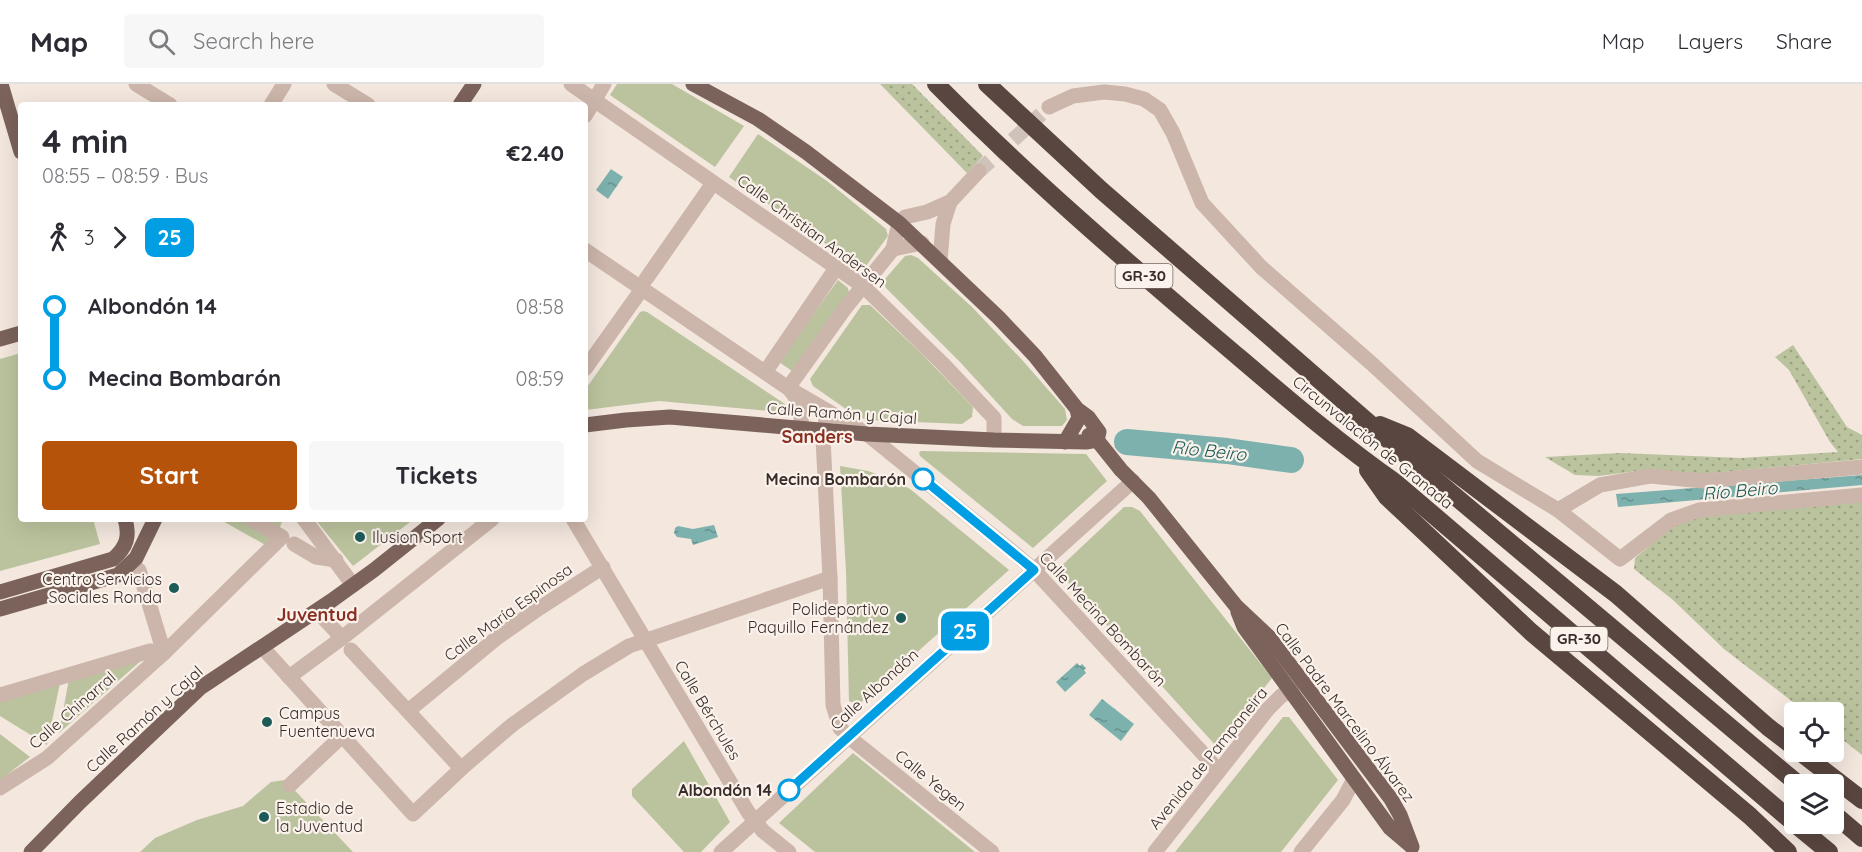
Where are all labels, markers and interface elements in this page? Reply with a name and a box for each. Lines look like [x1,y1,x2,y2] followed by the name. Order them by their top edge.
[124,14,544,68] search box
[30,24,88,59] text: Map
[145,25,178,58] icon: search
[193,27,315,55] text: Search here
[1602,28,1645,54] text: Map
[1678,28,1743,54] text: Layers
[1776,28,1832,54] text: Share
[42,120,129,161] text: 4 min
[506,139,564,167] text: €2.40
[42,163,208,188] text: 08:55 – 08:59 · Bus
[733,170,891,292] street label: Calle Christian Andersen
[42,221,75,254] icon: walk
[103,221,136,254] icon: forward
[157,224,182,250] text: 25
[84,225,94,250] text: 3
[1116,264,1172,288] road number: GR-30
[88,292,217,320] text: Albondón 14
[516,294,564,319] text: 08:58
[88,364,281,392] text: Mecina Bombarón
[516,366,564,391] text: 08:59
[1289,371,1457,513] street label: Circunvalación de Granada
[766,398,918,428] street label: Calle Ramón y Cajal
[781,425,853,448] district label: Sanders
[1171,435,1249,466] water label: Río Beiro
[42,441,297,510] button: Start
[309,441,564,510] button: Tickets
[912,468,934,490] marker: Mecina Bombarón
[766,469,906,489] place label: Mecina Bombarón
[1702,476,1779,505] water label: Río Beiro
[372,527,463,547] place label: Ilusion Sport
[353,530,367,544] marker: Ilusion Sport
[1035,547,1171,691] street label: Calle Mecina Bombarón
[440,559,576,665] street label: Calle María Espinosa
[42,569,162,607] place label: Centro Servicios Sociales Ronda
[167,581,181,595] marker: Centro Servicios Sociales Ronda
[748,599,889,637] place label: Polideportivo Paquillo Fernández
[276,603,358,626] district label: Juventud
[894,611,908,625] marker: Polideportivo Paquillo Fernández
[938,612,992,650] line badge: 25
[953,618,977,644] text: 25
[1271,618,1419,806] street label: Calle Padre Marcelino Álvarez
[1550,627,1608,651] road number: GR-30
[826,644,922,734] street label: Calle Albondón
[670,657,746,763] street label: Calle Bérchules
[81,661,207,777] street label: Calle Ramón y Cajal
[25,667,119,753] street label: Calle Chinarral
[1144,683,1272,833] street label: Avenida de Pampaneira
[1784,702,1844,834] map controls
[1784,702,1844,762] button: locate
[279,703,375,741] place label: Campus Fuentenueva
[260,715,274,729] marker: Campus Fuentenueva
[891,745,971,815] street label: Calle Yegen
[1784,774,1844,834] button: layers
[778,779,800,801] marker: Albondón 14
[678,780,773,800] place label: Albondón 14
[276,798,363,836] place label: Estadio de la Juventud
[257,810,271,824] marker: Estadio de la Juventud

